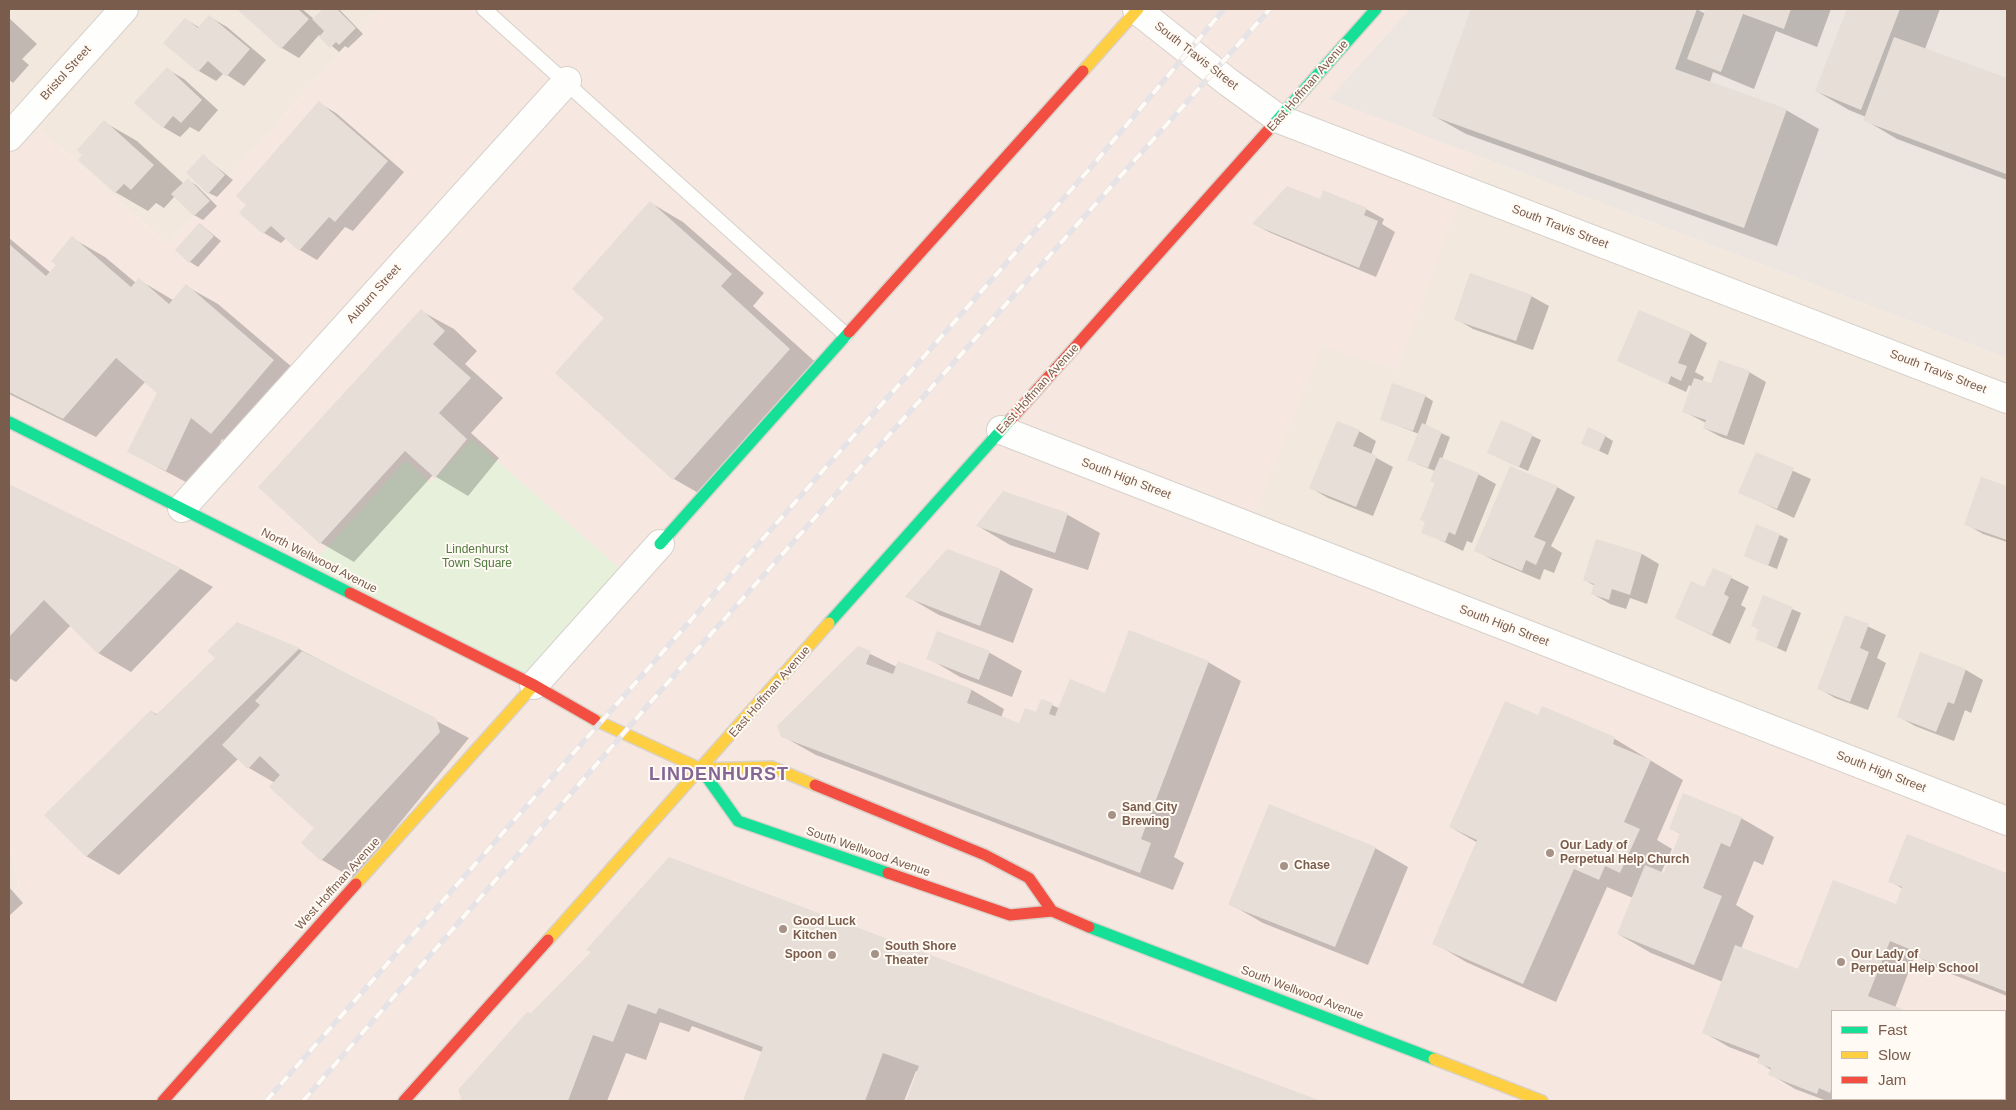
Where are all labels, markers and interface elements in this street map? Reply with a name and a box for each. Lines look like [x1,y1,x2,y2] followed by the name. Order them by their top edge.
[1151,19,1241,93] street label: South Travis Street
[1264,37,1352,135] street label: East Hoffman Avenue
[38,43,94,103] street label: Bristol Street
[1510,202,1610,252] street label: South Travis Street
[344,262,404,326] street label: Auburn Street
[994,341,1082,437] street label: East Hoffman Avenue
[1888,347,1988,397] street label: South Travis Street
[1079,455,1173,503] street label: South High Street
[259,525,379,597] street label: North Wellwood Avenue
[442,543,512,571] park label: Lindenhurst Town Square
[1457,602,1551,650] street label: South High Street
[726,643,814,741] street label: East Hoffman Avenue
[1834,748,1928,796] street label: South High Street
[648,764,790,786] district label: LINDENHURST
[1122,801,1177,829] place label: Sand City Brewing
[1106,809,1118,821] marker: Sand City Brewing
[804,824,932,880] street label: South Wellwood Avenue
[293,835,383,933] street label: West Hoffman Avenue
[1560,839,1689,867] place label: Our Lady of Perpetual Help Church
[1544,847,1556,859] marker: Our Lady of Perpetual Help Church
[1294,859,1330,873] place label: Chase
[1278,860,1290,872] marker: Chase
[793,915,856,943] place label: Good Luck Kitchen
[777,923,789,935] marker: Good Luck Kitchen
[885,940,956,968] place label: South Shore Theater
[785,948,822,962] place label: Spoon
[869,948,881,960] marker: South Shore Theater
[1851,948,1978,976] place label: Our Lady of Perpetual Help School
[826,949,838,961] marker: Spoon
[1835,956,1847,968] marker: Our Lady of Perpetual Help School
[1239,963,1365,1023] street label: South Wellwood Avenue
[1831,1010,2006,1100] legend
[1878,1021,1907,1038] text: Fast
[1878,1046,1911,1063] text: Slow
[1878,1071,1906,1088] text: Jam

